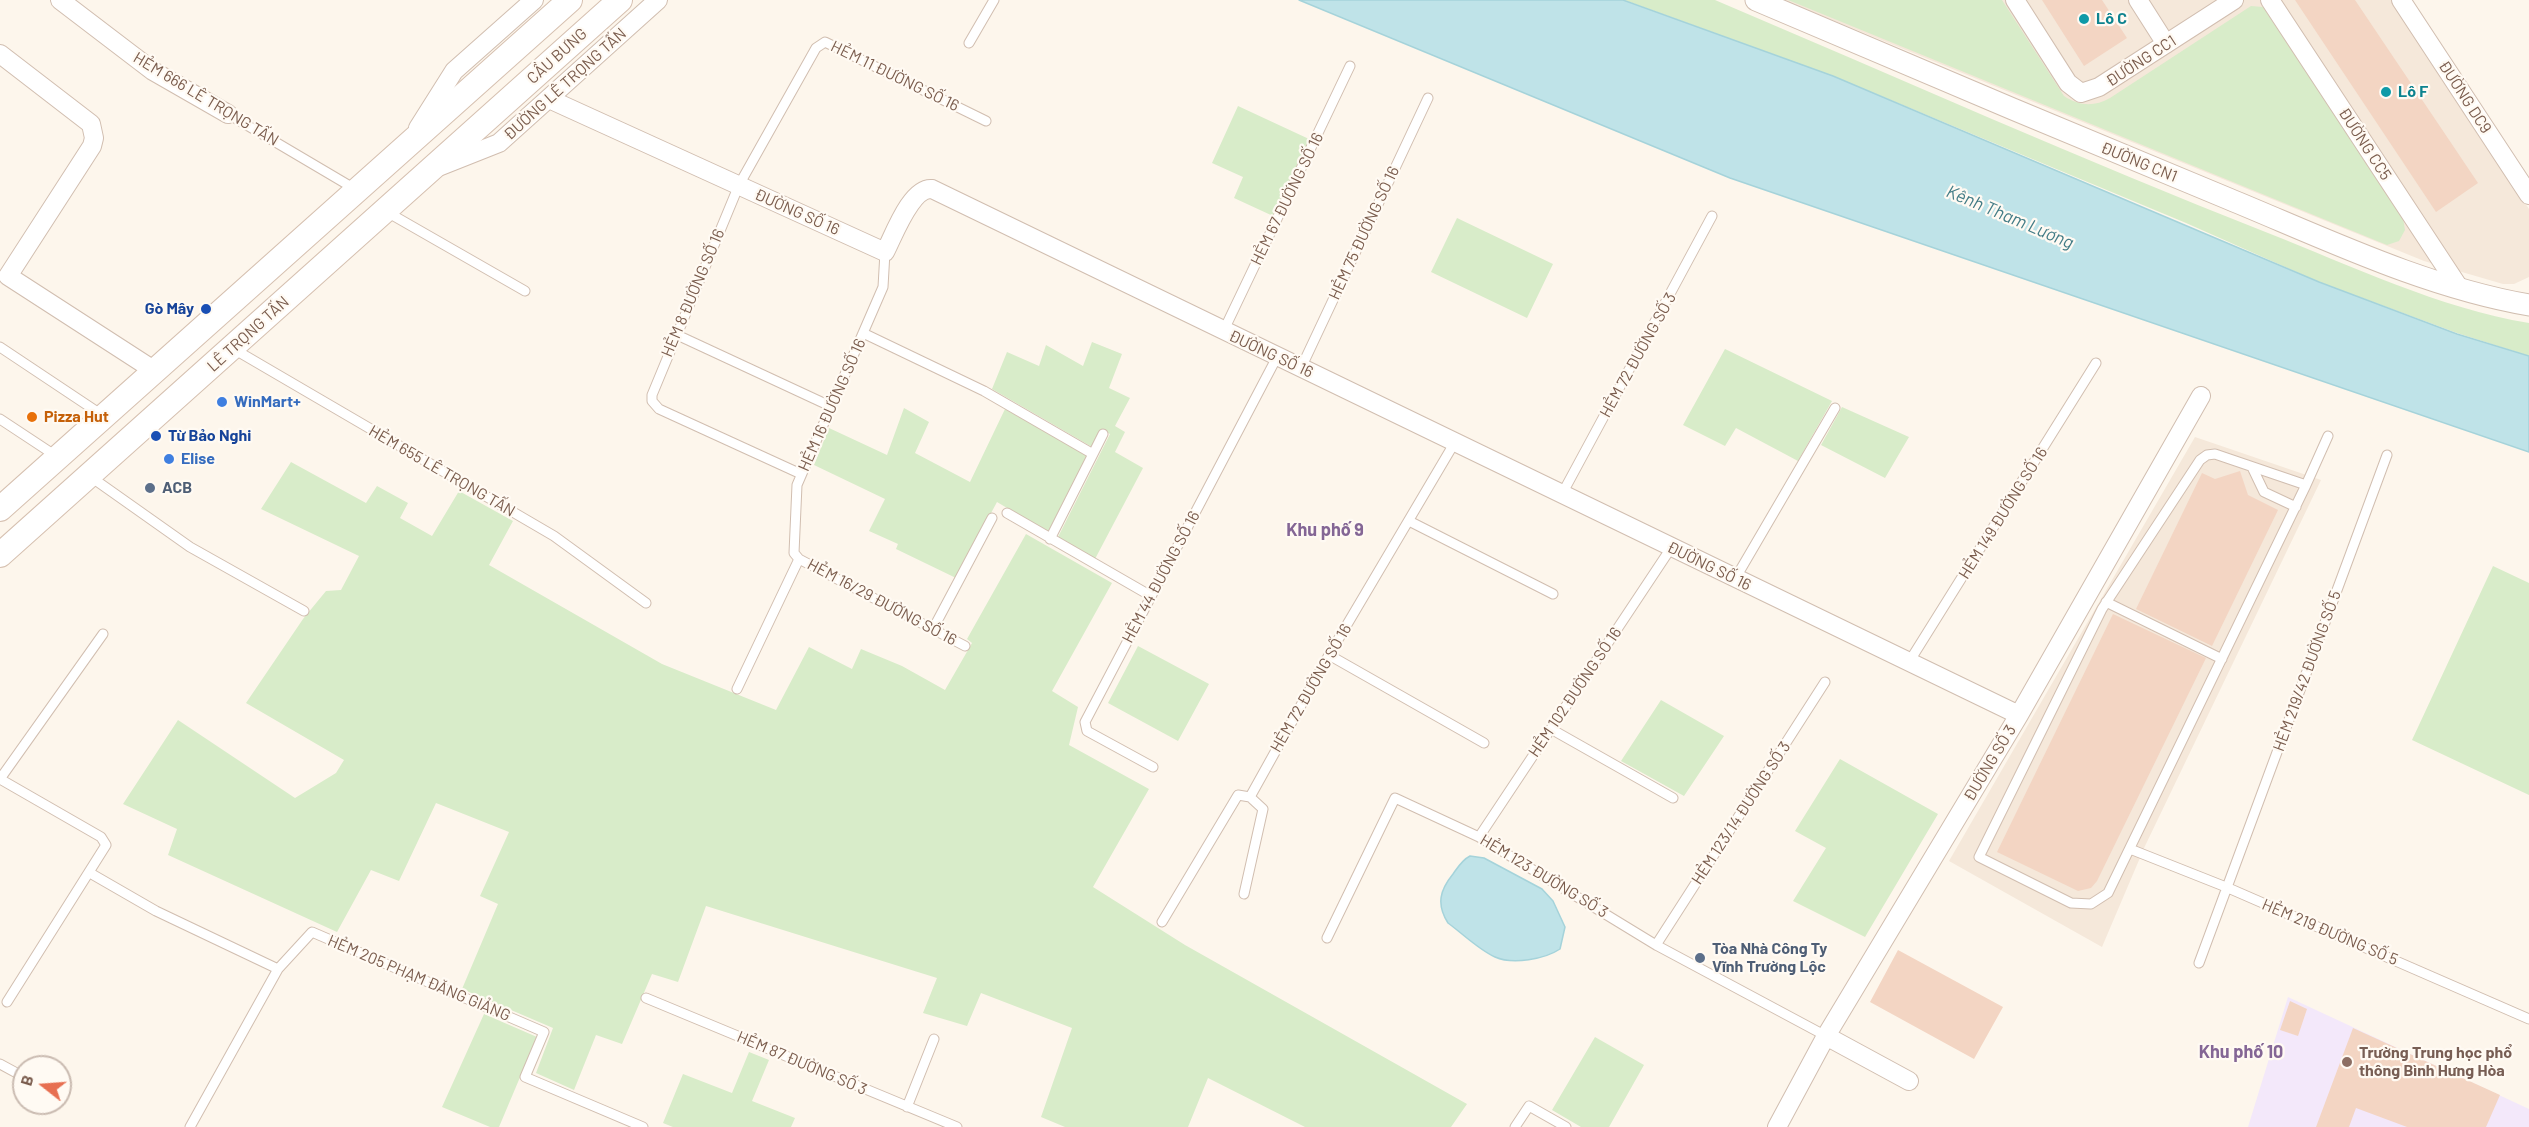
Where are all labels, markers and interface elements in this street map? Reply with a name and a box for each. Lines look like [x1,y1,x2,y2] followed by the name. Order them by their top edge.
[2096,9,2127,29] place label: Lô C
[2077,12,2091,26] marker: Lô C
[500,24,630,144] street label: ĐƯỜNG LÊ TRỌNG TẤN
[523,24,591,88] street label: CẦU BƯNG
[2102,31,2180,91] street label: ĐƯỜNG CC1
[828,37,962,115] street label: HẺM 11 ĐƯỜNG SỐ 16
[130,48,282,150] street label: HẺM 666 LÊ TRỌNG TẤN
[2434,57,2496,137] street label: ĐƯỜNG DC9
[2398,82,2428,102] place label: Lô F
[2379,85,2393,99] marker: Lô F
[2334,104,2396,184] street label: ĐƯỜNG CC5
[1247,130,1327,268] street label: HẺM 67 ĐƯỜNG SỐ 16
[2098,138,2180,186] street label: ĐƯỜNG CN1
[1325,163,1403,303] street label: HẺM 75 ĐƯỜNG SỐ 16
[1943,180,2077,254] water label: Kênh Tham Lương
[751,185,843,239] street label: ĐƯỜNG SỐ 16
[657,226,729,360] street label: HẺM 8 ĐƯỜNG SỐ 16
[1596,289,1680,421] street label: HẺM 72 ĐƯỜNG SỐ 3
[203,292,293,376] street label: LÊ TRỌNG TẤN
[145,299,194,319] place label: Gò Mây
[199,302,213,316] marker: Gò Mây
[1226,326,1316,382] street label: ĐƯỜNG SỐ 16
[794,336,870,474] street label: HẺM 16 ĐƯỜNG SỐ 16
[234,392,301,412] place label: WinMart+
[215,395,229,409] marker: WinMart+
[44,407,109,427] place label: Pizza Hut
[25,410,39,424] marker: Pizza Hut
[365,421,519,521] street label: HẺM 655 LÊ TRỌNG TẤN
[168,426,251,446] place label: Từ Bảo Nghi
[149,429,163,443] marker: Từ Bảo Nghi
[1955,443,2051,583] street label: HẺM 149 ĐƯỜNG SỐ 16
[181,449,215,469] place label: Elise
[162,452,176,466] marker: Elise
[162,478,192,498] place label: ACB
[143,481,157,495] marker: ACB
[1118,508,1204,646] street label: HẺM 44 ĐƯỜNG SỐ 16
[1286,519,1364,541] district label: Khu phố 9
[1664,537,1754,595] street label: ĐƯỜNG SỐ 16
[804,554,960,650] street label: HẺM 16/29 ĐƯỜNG SỐ 16
[2269,588,2345,754] street label: HẺM 219/42 ĐƯỜNG SỐ 5
[1266,620,1356,756] street label: HẺM 72 ĐƯỜNG SỐ 16
[1524,623,1626,761] street label: HẺM 102 ĐƯỜNG SỐ 16
[1960,721,2020,805] street label: ĐƯỜNG SỐ 3
[1688,738,1794,888] street label: HẺM 123/14 ĐƯỜNG SỐ 3
[1477,830,1611,922] street label: HẺM 123 ĐƯỜNG SỐ 3
[2259,895,2401,969] street label: HẺM 219 ĐƯỜNG SỐ 5
[325,931,513,1025] street label: HẺM 205 PHẠM ĐĂNG GIẢNG
[1712,939,1827,977] place label: Tòa Nhà Công Ty Vĩnh Trường Lộc
[1693,951,1707,965] marker: Tòa Nhà Công Ty Vĩnh Trường Lộc
[734,1027,870,1099] street label: HẺM 87 ĐƯỜNG SỐ 3
[2199,1041,2283,1063] district label: Khu phố 10
[2359,1043,2512,1081] place label: Trường Trung học phổ thông Bình Hưng Hòa
[12,1055,72,1115] north arrow
[2340,1055,2354,1069] marker: Trường Trung học phổ thông Bình Hưng Hòa
[16,1073,37,1088] text: B

